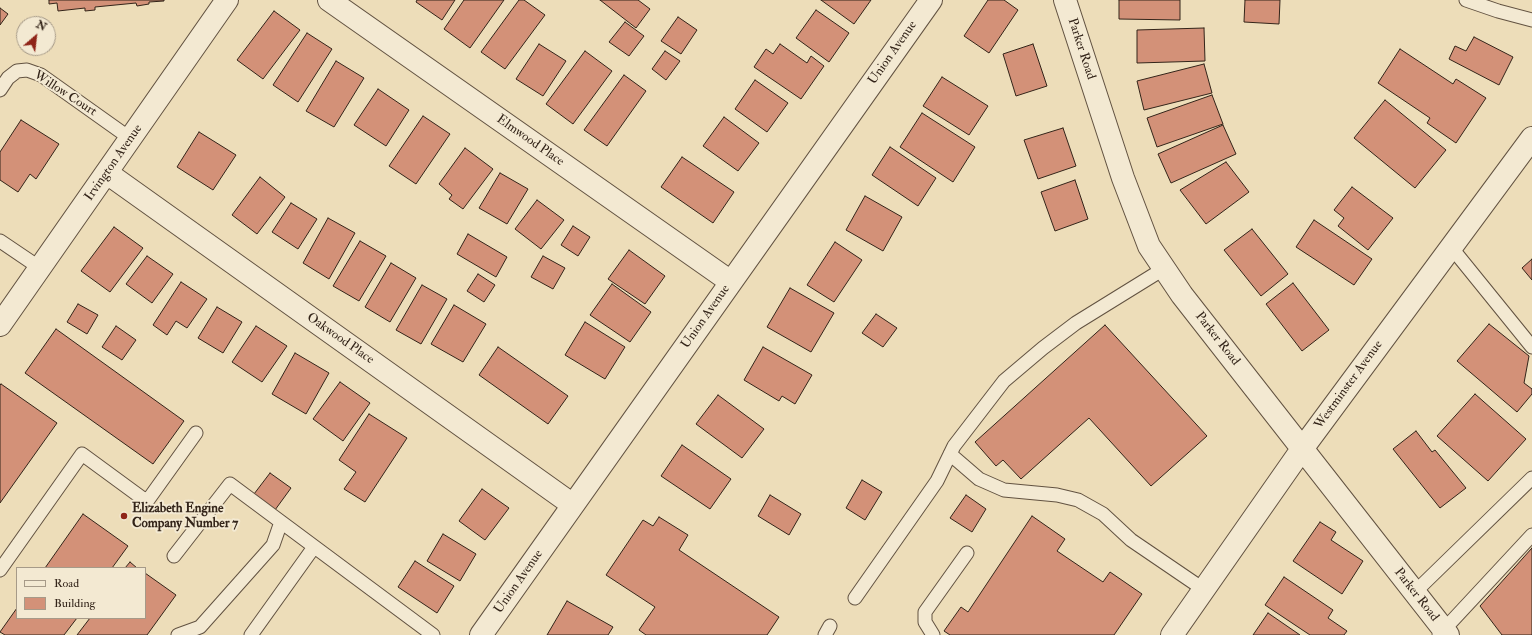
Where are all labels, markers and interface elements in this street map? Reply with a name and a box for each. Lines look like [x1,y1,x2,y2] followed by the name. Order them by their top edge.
[16,16,56,56] north arrow
[1064,16,1098,82] street label: Parker Road
[34,18,49,34] text: N
[865,18,921,88] street label: Union Avenue
[31,68,99,120] street label: Willow Court
[493,112,567,170] street label: Elmwood Place
[82,122,146,204] street label: Irvington Avenue
[678,282,734,352] street label: Union Avenue
[1191,309,1243,369] street label: Parker Road
[303,310,377,368] street label: Oakwood Place
[1312,338,1386,432] street label: Westminster Avenue
[132,501,238,532] place label: Elizabeth Engine Company Number 7
[119,511,129,521] marker: Elizabeth Engine Company Number 7
[491,547,547,617] street label: Union Avenue
[1390,565,1442,625] street label: Parker Road
[16,567,146,619] legend
[54,576,79,591] text: Road
[54,596,95,611] text: Building

